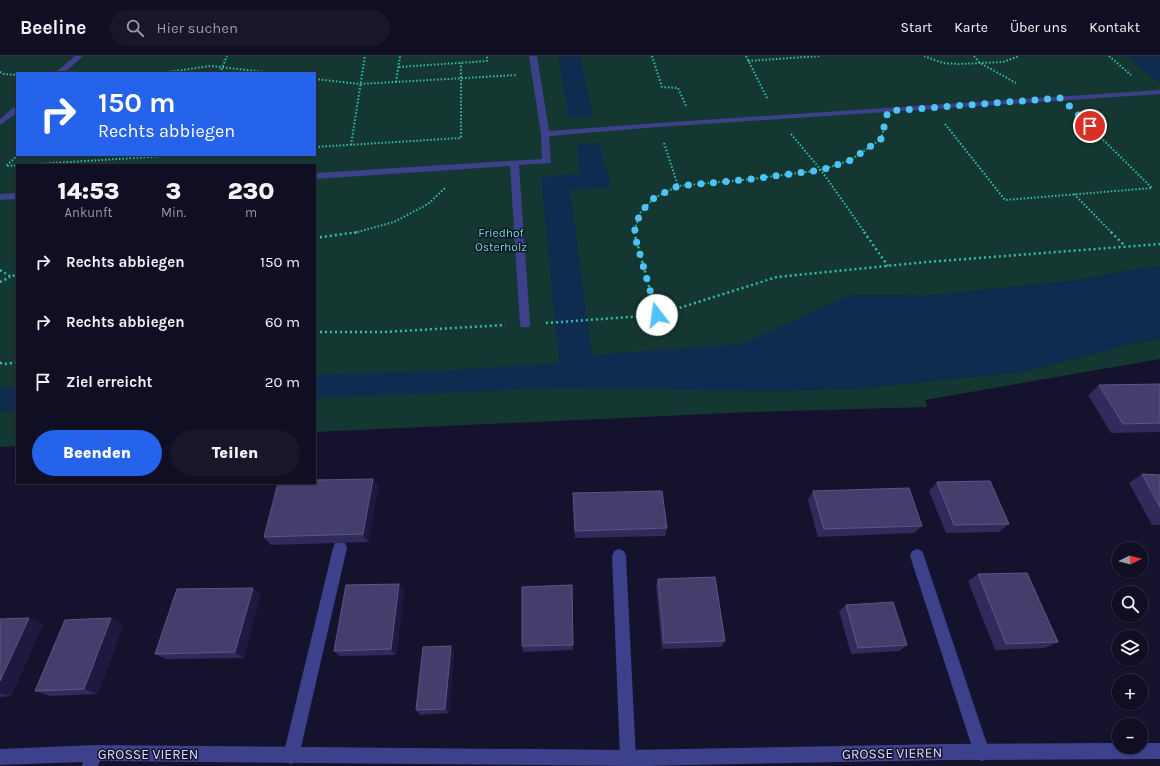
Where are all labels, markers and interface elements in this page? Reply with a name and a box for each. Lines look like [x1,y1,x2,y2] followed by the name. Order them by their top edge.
[110,10,390,46] search box
[20,17,86,39] text: Beeline
[124,17,146,39] icon: search
[156,19,238,37] text: Hier suchen
[900,19,932,36] text: Start
[954,19,988,36] text: Karte
[1010,19,1067,36] text: Über uns
[1089,19,1140,36] text: Kontakt
[98,86,176,119] text: 150 m
[32,88,84,140] icon: right
[1073,109,1107,143] pin
[1079,115,1101,137] icon: arrive
[98,120,235,142] text: Rechts abbiegen
[57,177,119,205] text: 14:53
[166,177,181,205] text: 3
[227,177,275,205] text: 230
[65,205,112,220] text: Ankunft
[161,205,186,220] text: Min.
[245,205,257,220] text: m
[475,226,527,254] park label: Friedhof Osterholz
[32,251,54,273] icon: right
[66,253,185,271] text: Rechts abbiegen
[260,253,300,271] text: 150 m
[636,294,678,336] position arrow
[32,311,54,333] icon: right
[66,313,185,331] text: Rechts abbiegen
[265,313,300,331] text: 60 m
[32,371,54,393] icon: arrive
[66,373,152,391] text: Ziel erreicht
[265,373,300,391] text: 20 m
[32,430,162,476] button: Beenden
[170,430,300,476] button: Teilen
[1112,542,1148,578] north arrow
[1112,542,1148,754] map controls
[1112,586,1148,622] button: search
[1112,630,1148,666] button: layers
[1112,674,1148,710] button: +
[1112,718,1148,754] button: −
[842,744,942,763] street label: GROSSE VIEREN
[98,746,198,763] street label: GROSSE VIEREN

